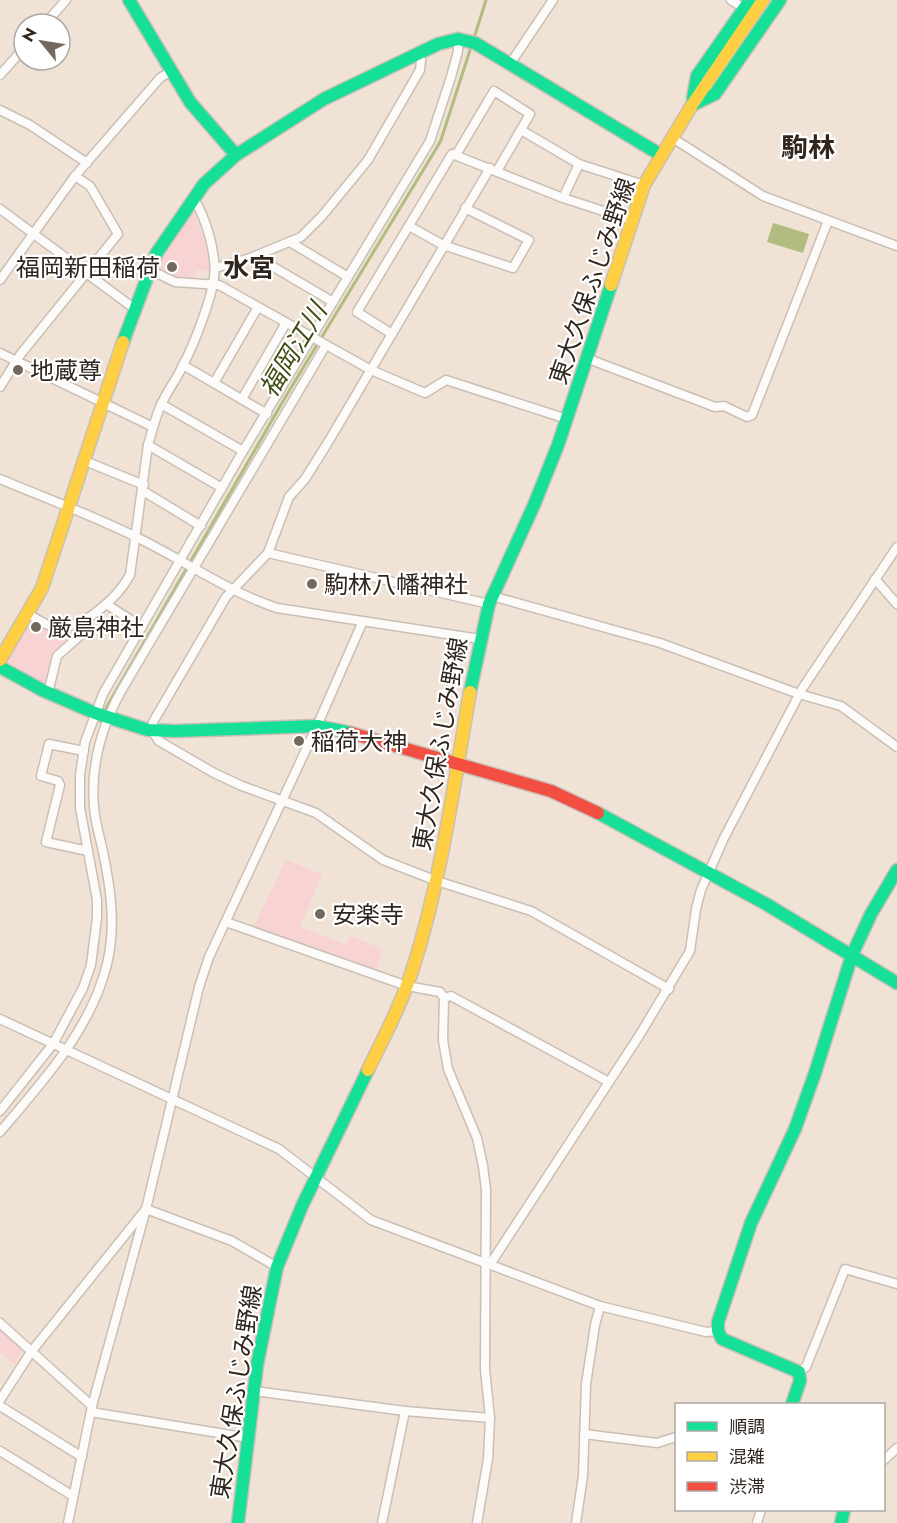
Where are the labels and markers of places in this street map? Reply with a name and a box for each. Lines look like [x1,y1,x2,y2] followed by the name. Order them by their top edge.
[16,250,160,285] place label: 福岡新田稲荷
[165,260,179,274] marker: 福岡新田稲荷
[30,353,102,388] place label: 地蔵尊
[11,363,25,377] marker: 地蔵尊
[324,567,468,602] place label: 駒林八幡神社
[305,577,319,591] marker: 駒林八幡神社
[48,610,144,645] place label: 厳島神社
[29,620,43,634] marker: 厳島神社
[311,724,407,759] place label: 稲荷大神
[292,734,306,748] marker: 稲荷大神
[332,897,404,932] place label: 安楽寺
[313,907,327,921] marker: 安楽寺

